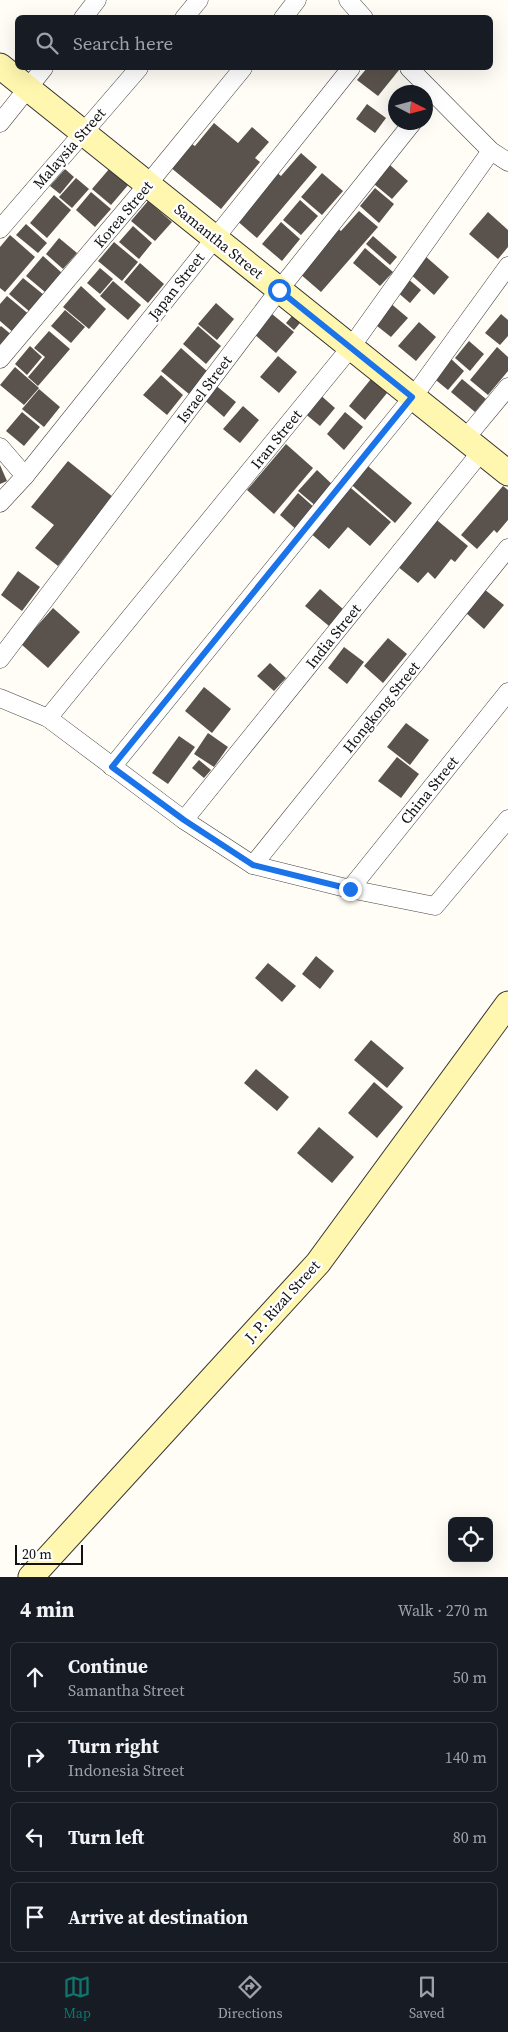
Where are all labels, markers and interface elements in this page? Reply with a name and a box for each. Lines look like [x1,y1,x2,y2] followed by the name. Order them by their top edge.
[15,15,493,70] search box
[33,29,61,57] icon: search
[73,30,173,56] text: Search here
[388,85,433,130] north arrow
[28,103,110,193] street label: Malaysia Street
[89,176,157,252] street label: Korea Street
[170,198,268,284] street label: Samantha Street
[142,248,209,325] street label: Japan Street
[268,279,291,302] route start
[172,351,236,427] street label: Israel Street
[246,405,306,473] street label: Iran Street
[300,599,366,673] street label: India Street
[338,657,424,757] street label: Hongkong Street
[395,751,463,828] street label: China Street
[339,878,362,901] route end
[239,1255,325,1347] street label: J. P. Rizal Street
[448,1517,493,1562] map controls
[448,1517,493,1562] button: locate
[15,1542,82,1565] scale bar
[22,1544,52,1564] text: 20 m
[20,1595,75,1624] text: 4 min
[398,1599,488,1621] text: Walk · 270 m
[68,1653,148,1679] text: Continue
[21,1663,49,1691] icon: ahead
[453,1666,487,1688] text: 50 m
[68,1679,184,1701] text: Samantha Street
[68,1733,159,1759] text: Turn right
[21,1743,49,1771] icon: right
[445,1746,487,1768] text: 140 m
[68,1759,184,1781] text: Indonesia Street
[21,1823,49,1851] icon: left
[68,1824,144,1850] text: Turn left
[453,1826,487,1848] text: 80 m
[21,1903,49,1931] icon: arrive
[68,1904,248,1930] text: Arrive at destination
[63,1973,91,2023] tab: Map
[218,1973,282,2023] tab: Directions
[409,1973,445,2023] tab: Saved

